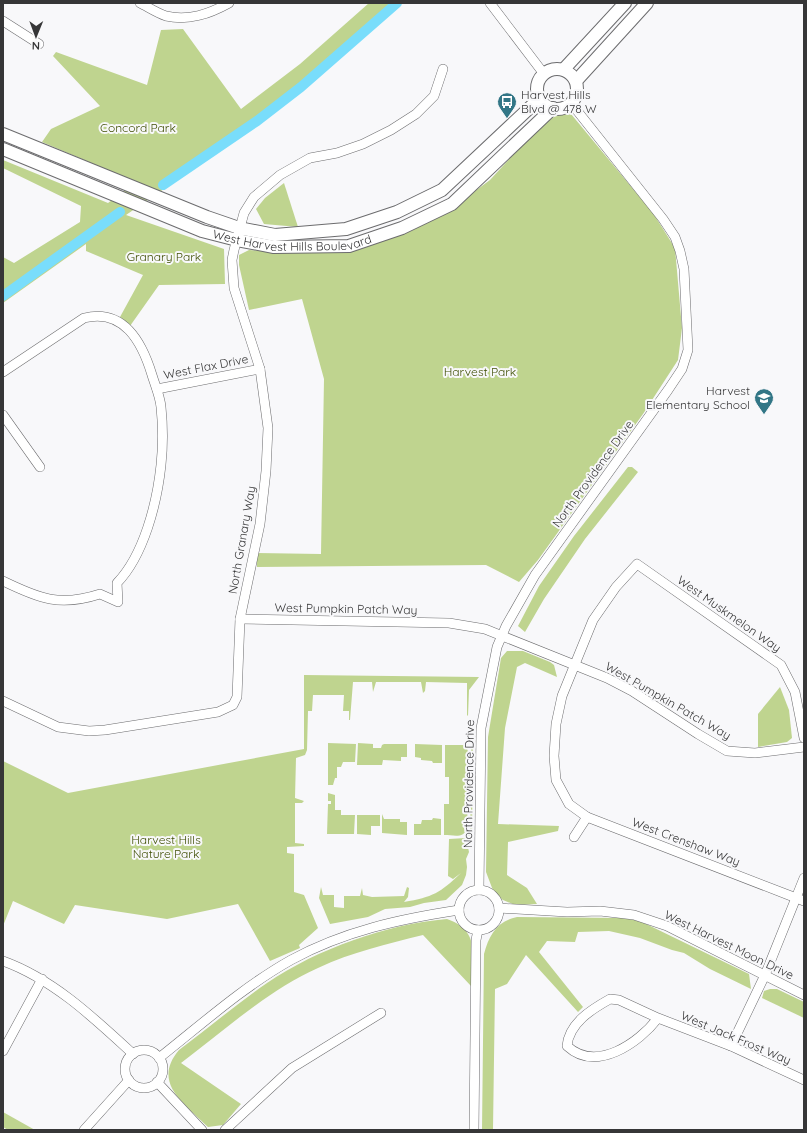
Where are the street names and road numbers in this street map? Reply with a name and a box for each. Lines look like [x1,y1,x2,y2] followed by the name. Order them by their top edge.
[211,226,373,254] street label: West Harvest Hills Boulevard
[162,351,250,382] street label: West Flax Drive
[549,417,637,530] street label: North Providence Drive
[225,485,258,595] street label: North Granary Way
[674,572,784,655] street label: West Muskmelon Way
[275,600,418,617] street label: West Pumpkin Patch Way
[603,658,734,743] street label: West Pumpkin Patch Way
[460,719,477,848] street label: North Providence Drive
[630,814,742,869] street label: West Crenshaw Way
[662,907,796,982] street label: West Harvest Moon Drive
[679,1008,793,1068] street label: West Jack Frost Way

